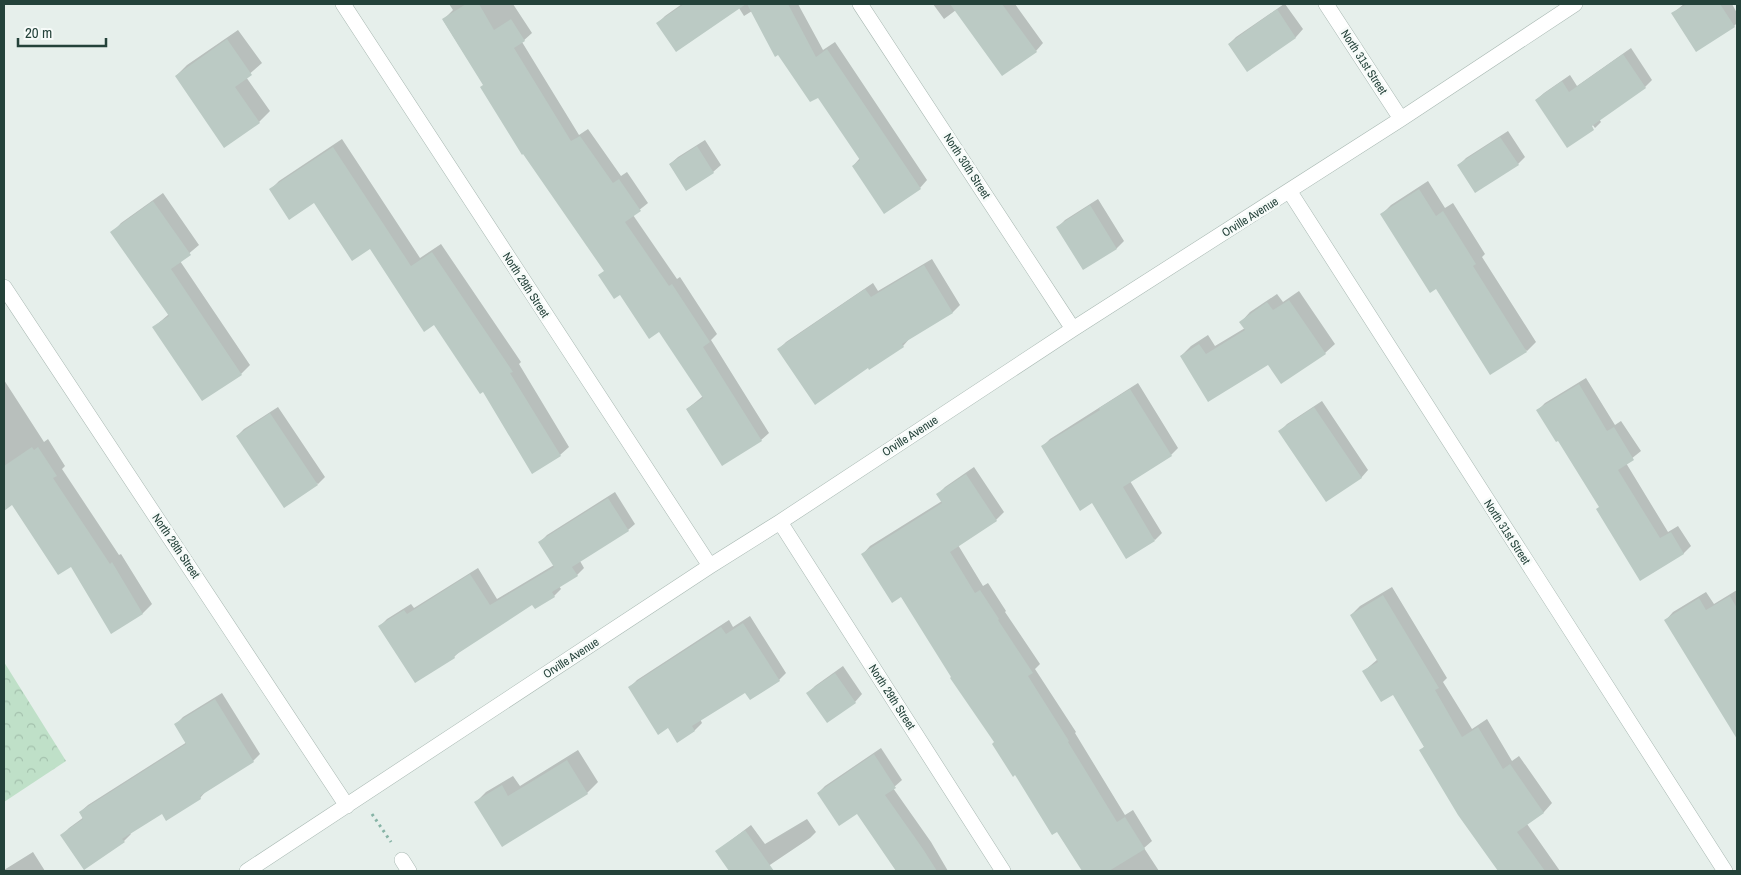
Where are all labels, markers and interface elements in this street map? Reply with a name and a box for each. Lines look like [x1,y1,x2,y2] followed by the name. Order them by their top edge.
[18,15,105,47] scale bar
[25,22,52,43] text: 20 m
[1337,26,1391,98] street label: North 31st Street
[940,130,994,202] street label: North 30th Street
[1219,193,1281,241] street label: Orville Avenue
[499,249,553,321] street label: North 29th Street
[879,412,941,460] street label: Orville Avenue
[1480,496,1534,568] street label: North 31st Street
[148,510,204,582] street label: North 28th Street
[540,634,602,682] street label: Orville Avenue
[865,661,919,733] street label: North 29th Street

